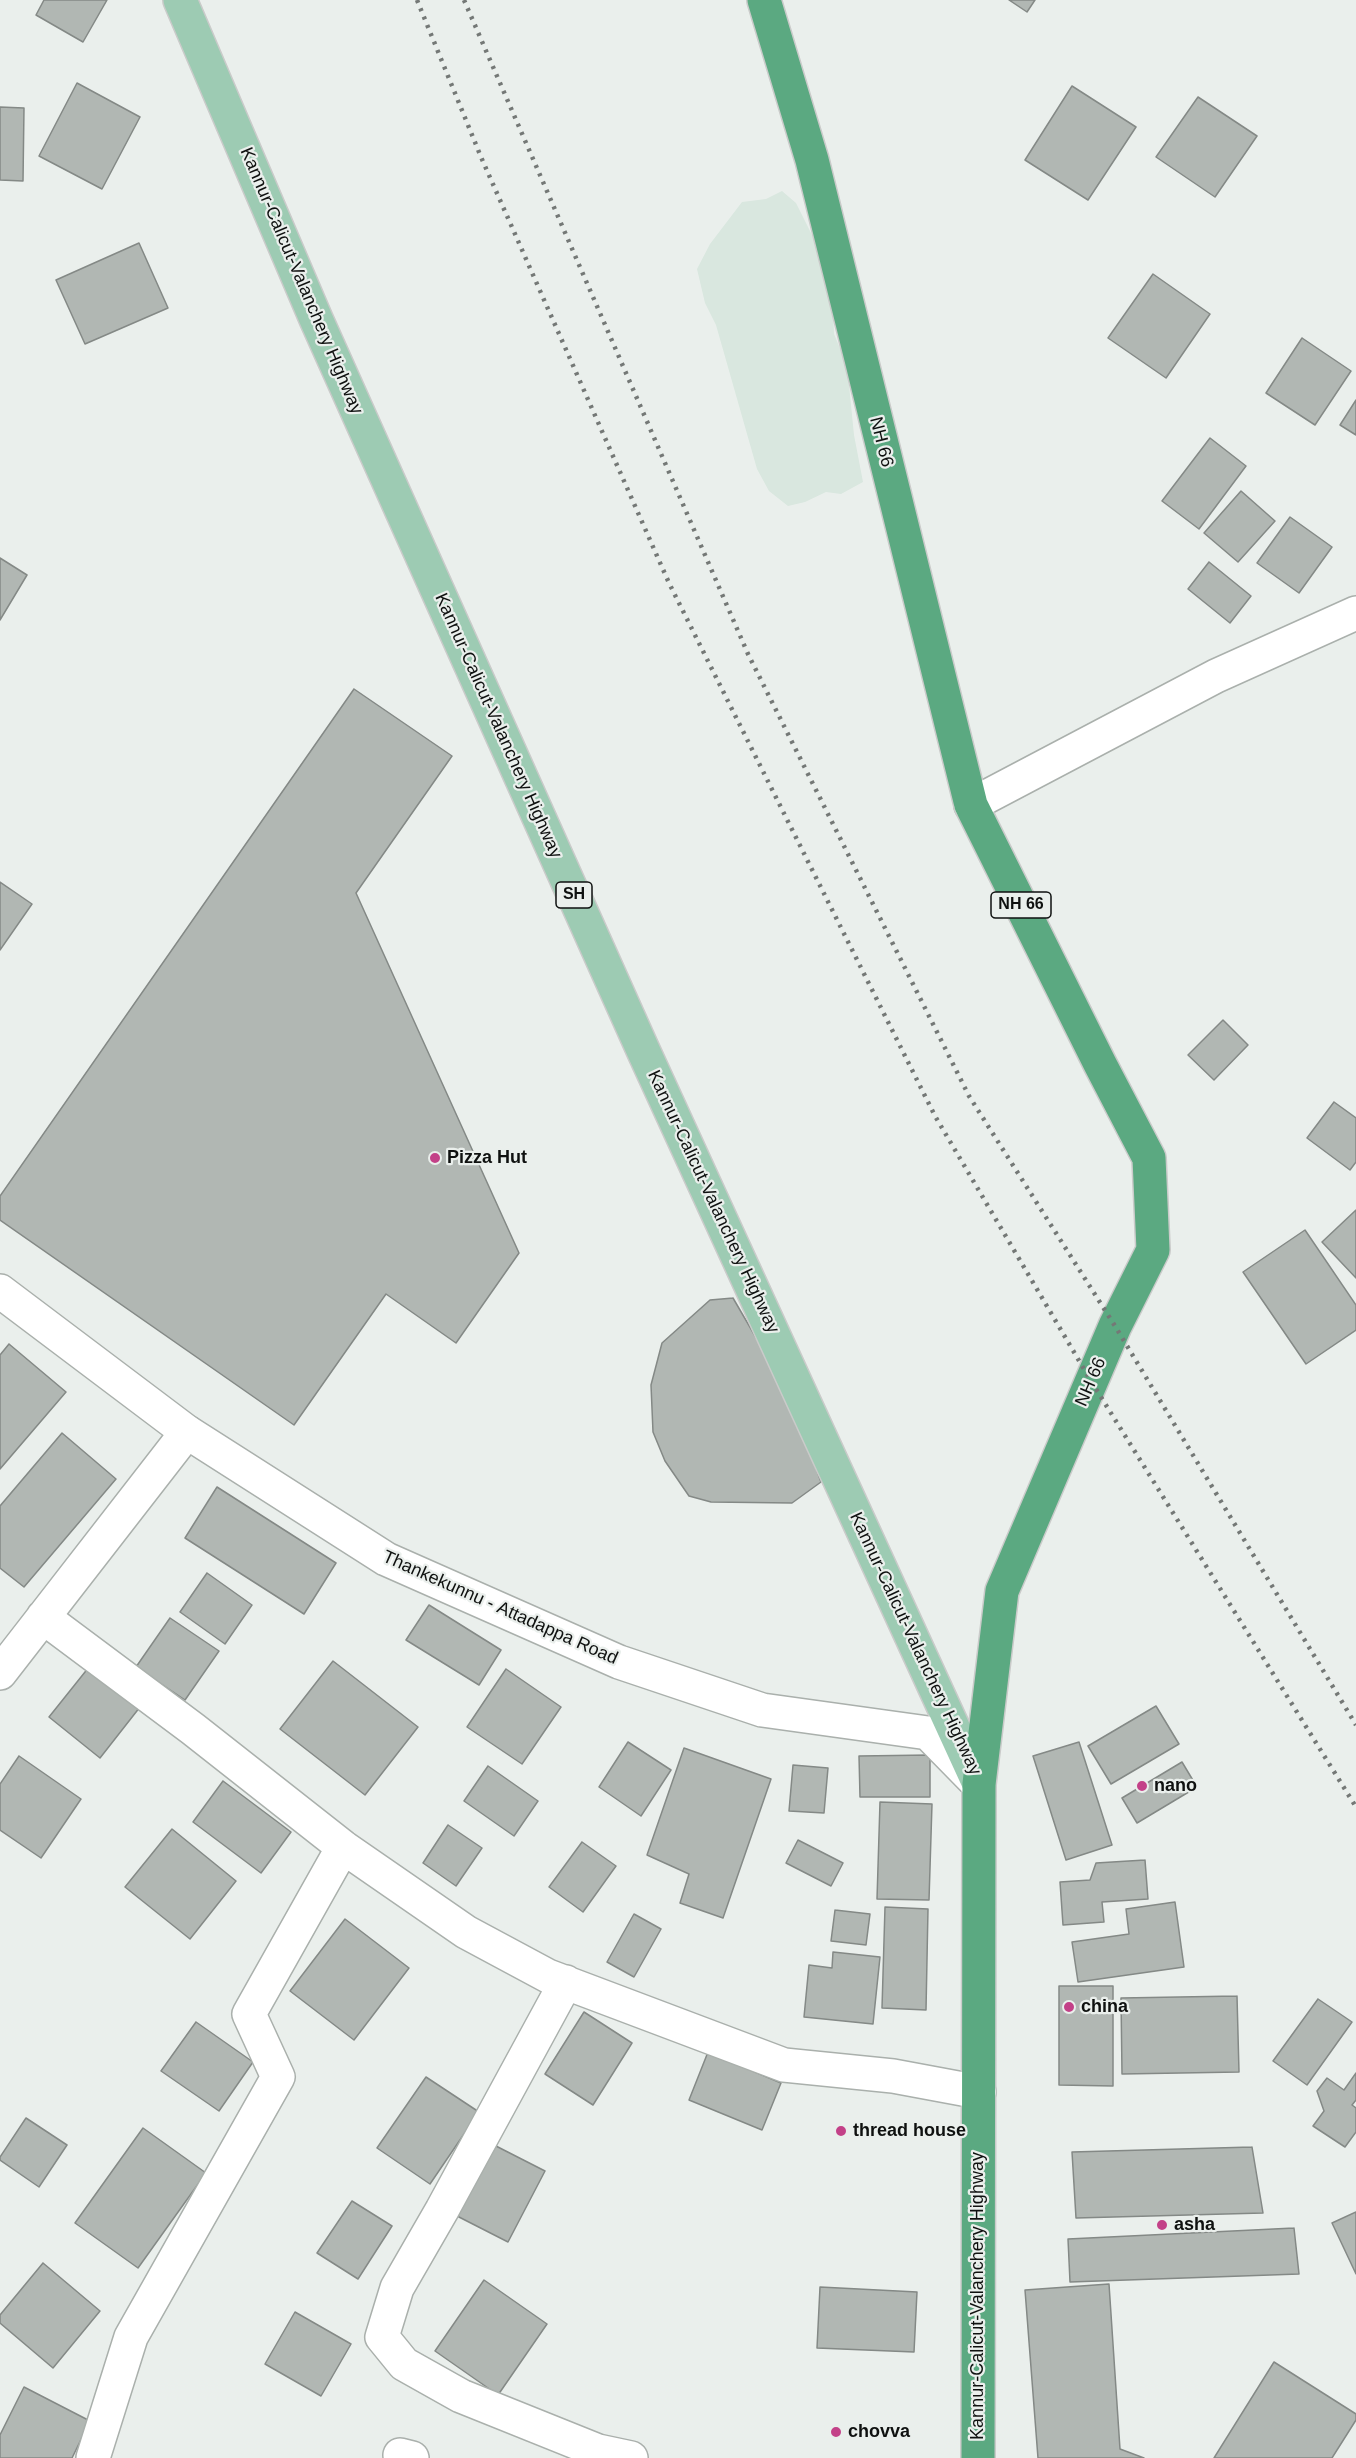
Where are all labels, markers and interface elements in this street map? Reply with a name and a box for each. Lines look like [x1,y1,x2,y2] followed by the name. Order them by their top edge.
[235,144,367,418] street label: Kannur-Calicut-Valanchery Highway
[864,415,898,469] street label: NH 66
[430,590,566,862] street label: Kannur-Calicut-Valanchery Highway
[556,882,592,908] road number: SH
[991,892,1051,918] road number: NH 66
[642,1067,784,1337] street label: Kannur-Calicut-Valanchery Highway
[447,1147,527,1169] place label: Pizza Hut
[428,1151,442,1165] marker: Pizza Hut
[1071,1354,1111,1410] street label: NH 66
[844,1509,986,1779] street label: Kannur-Calicut-Valanchery Highway
[379,1546,621,1670] street label: Thankekunnu - Attadappa Road
[1154,1775,1197,1797] place label: nano
[1135,1779,1149,1793] marker: nano
[1081,1996,1128,2018] place label: china
[1062,2000,1076,2014] marker: china
[853,2120,966,2142] place label: thread house
[834,2124,848,2138] marker: thread house
[967,2152,989,2440] street label: Kannur-Calicut-Valanchery Highway
[1174,2214,1215,2236] place label: asha
[1155,2218,1169,2232] marker: asha
[848,2421,910,2443] place label: chovva
[829,2425,843,2439] marker: chovva

